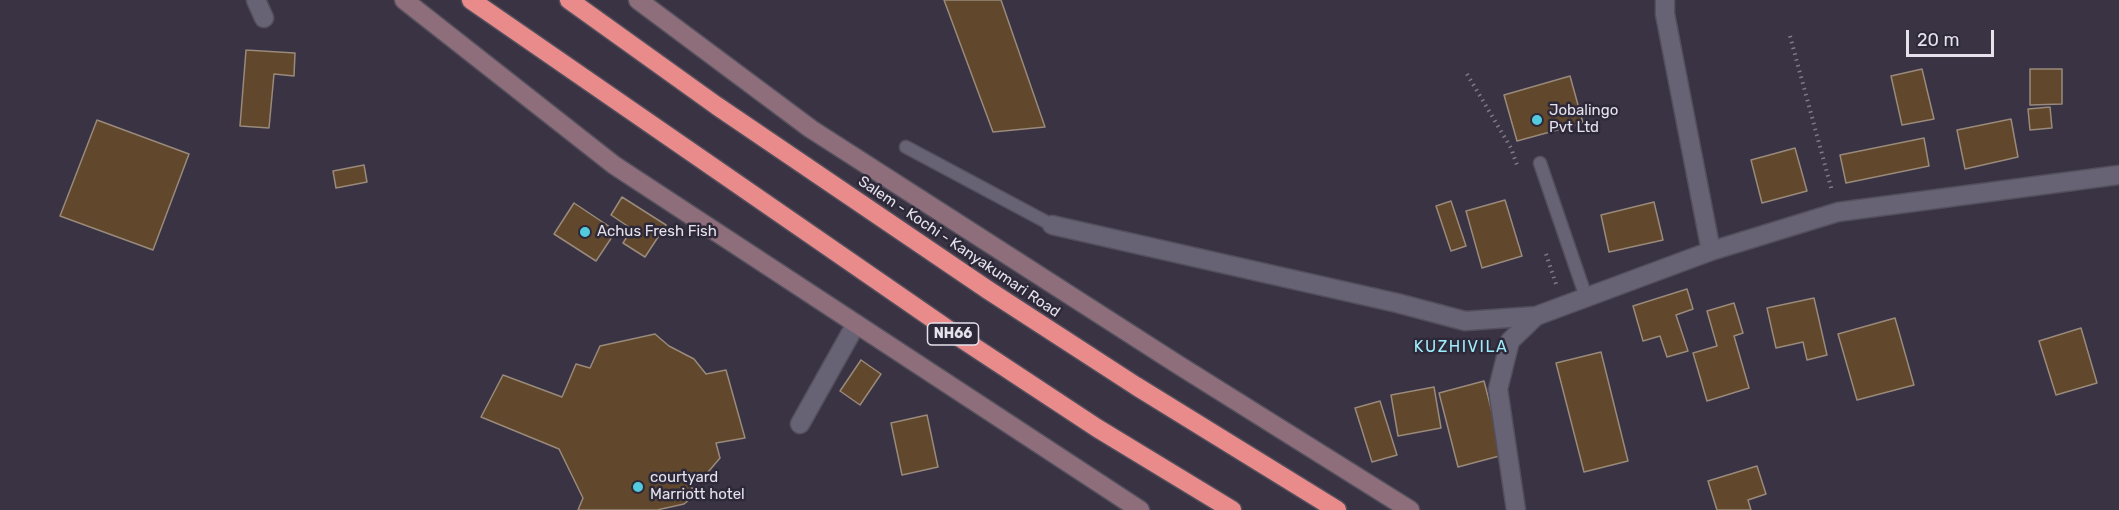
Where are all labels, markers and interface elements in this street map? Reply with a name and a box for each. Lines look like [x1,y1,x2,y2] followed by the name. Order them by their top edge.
[1909,18,1998,56] scale bar
[1917,29,1959,51] text: 20 m
[1549,102,1618,137] place label: Jobalingo Pvt Ltd
[1530,113,1544,127] marker: Jobalingo Pvt Ltd
[855,173,1063,321] street label: Salem - Kochi - Kanyakumari Road
[597,223,717,241] place label: Achus Fresh Fish
[578,225,592,239] marker: Achus Fresh Fish
[928,323,978,345] road number: NH66
[1414,337,1508,357] district label: KUZHIVILA
[650,469,745,504] place label: courtyard Marriott hotel
[631,480,645,494] marker: courtyard Marriott hotel

